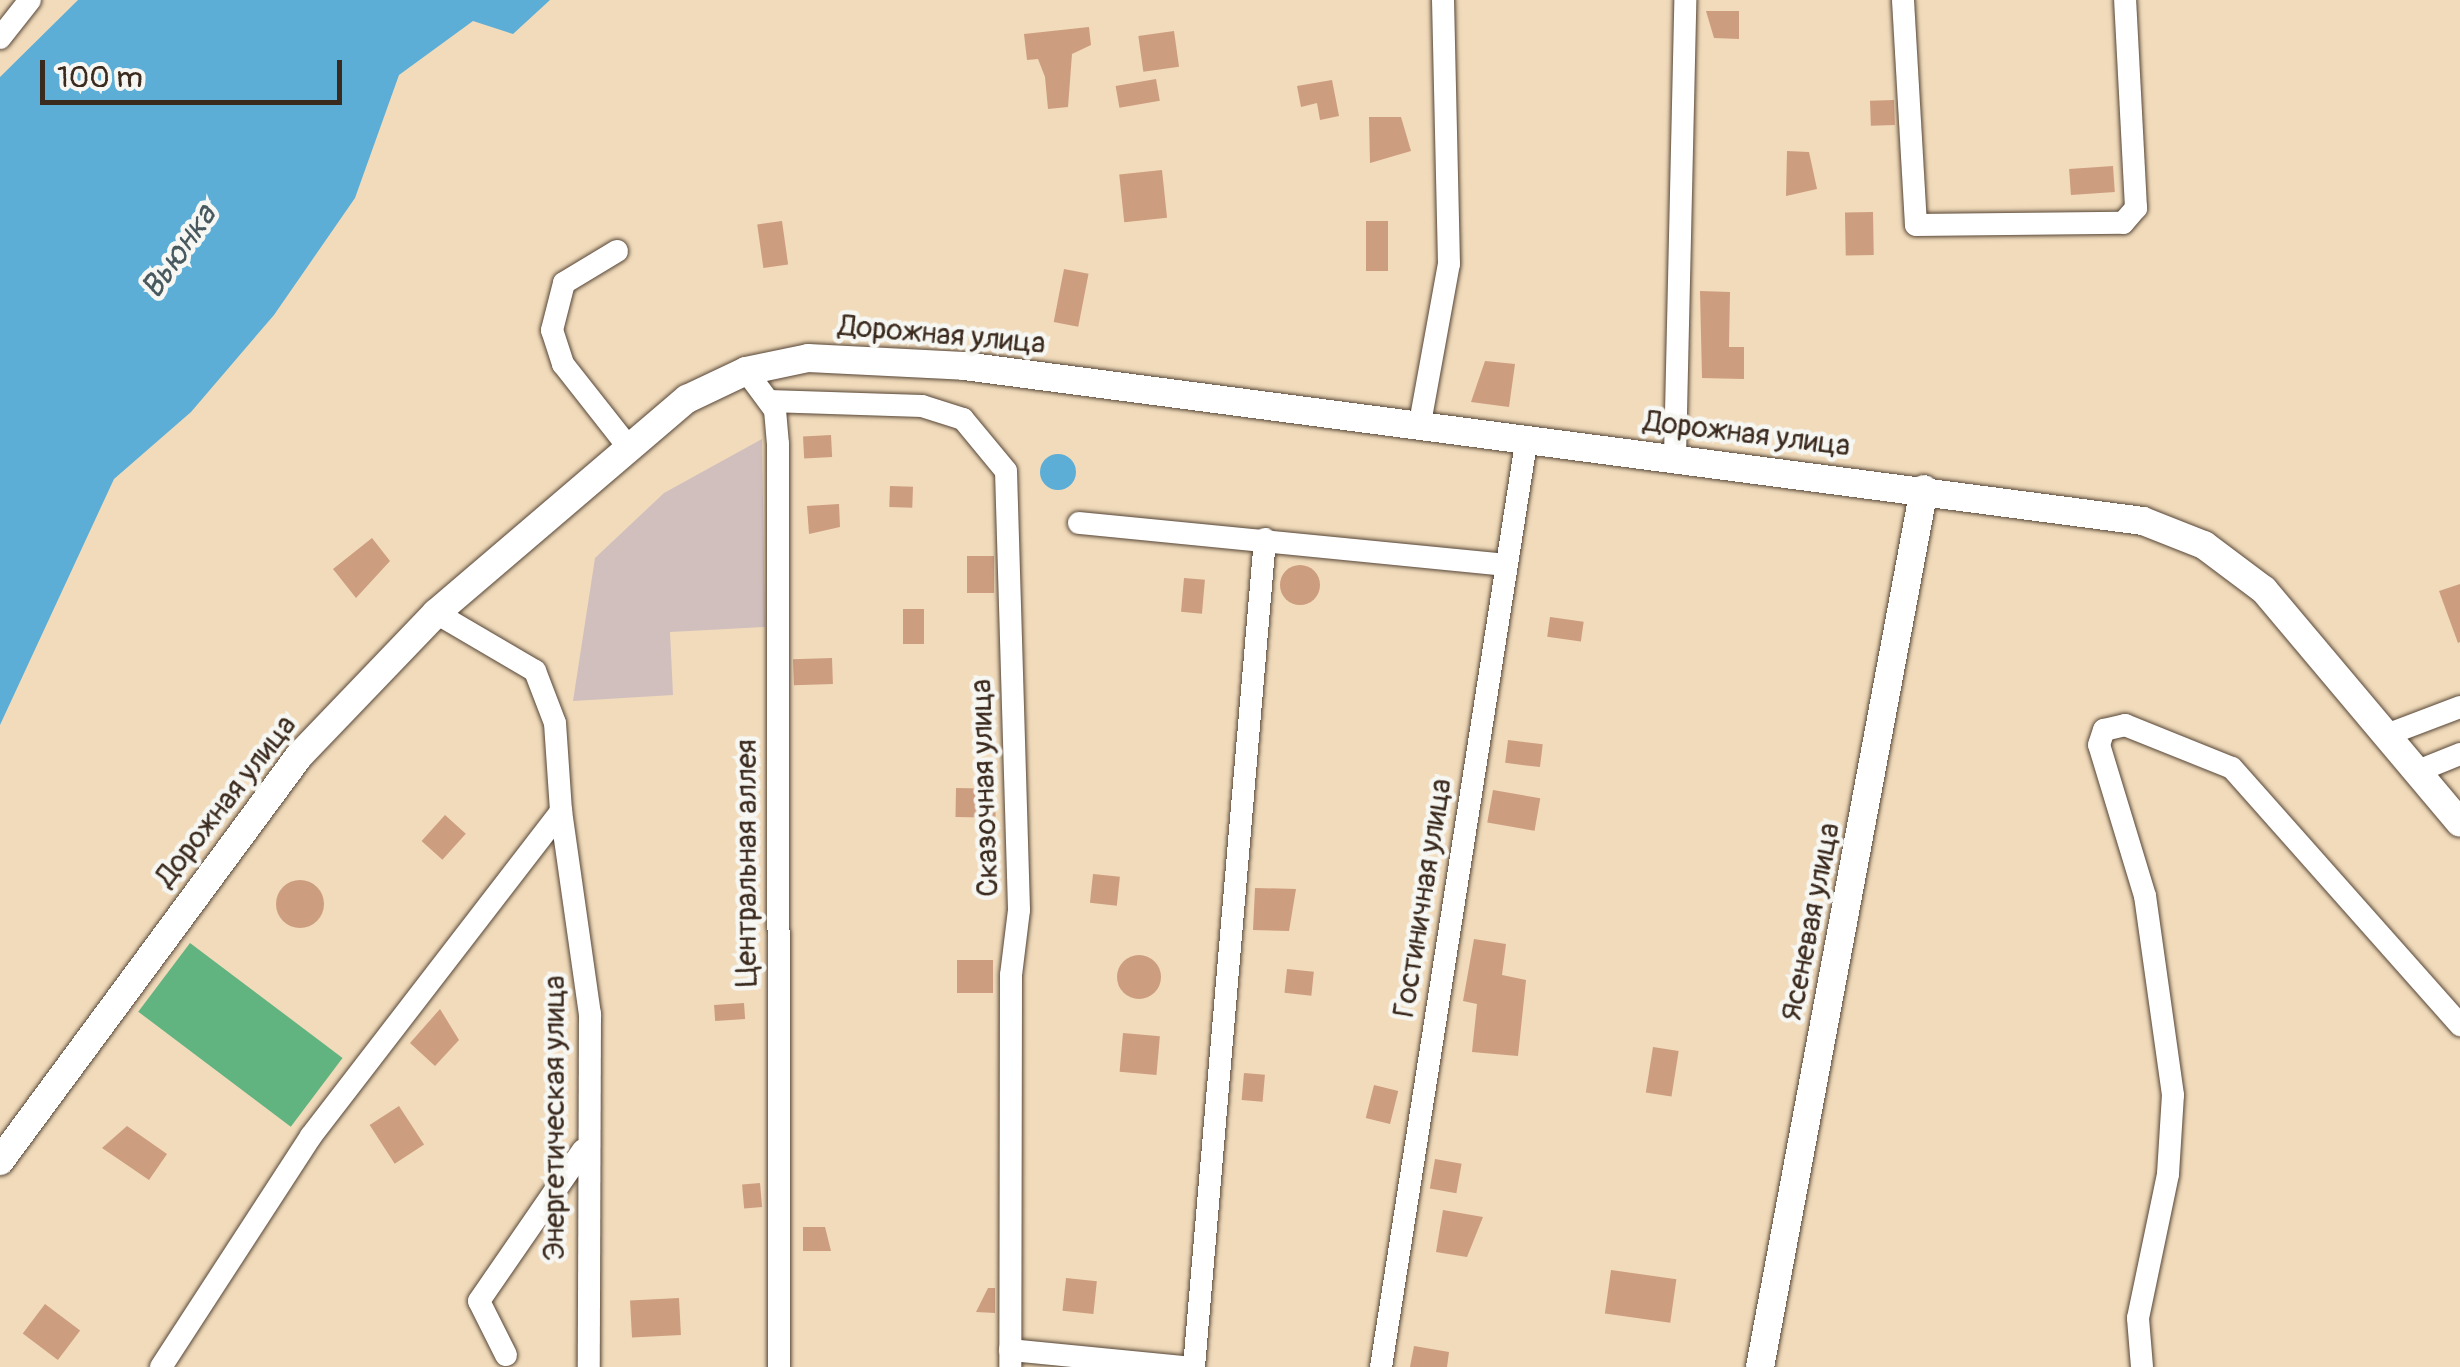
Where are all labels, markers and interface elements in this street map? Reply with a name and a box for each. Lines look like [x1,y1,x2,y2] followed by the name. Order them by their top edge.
[45,40,348,102] scale bar
[57,59,143,96] text: 100 m
[133,198,225,306] water label: Вьюнка
[837,308,1047,362] street label: Дорожная улица
[1642,403,1852,465] street label: Дорожная улица
[963,678,1007,898] street label: Сказочная улица
[148,708,304,894] street label: Дорожная улица
[729,739,765,987] street label: Центральная аллея
[1386,776,1460,1020] street label: Гостиничная улица
[1774,820,1848,1024] street label: Ясеневая улица
[537,975,573,1261] street label: Энергетическая улица

